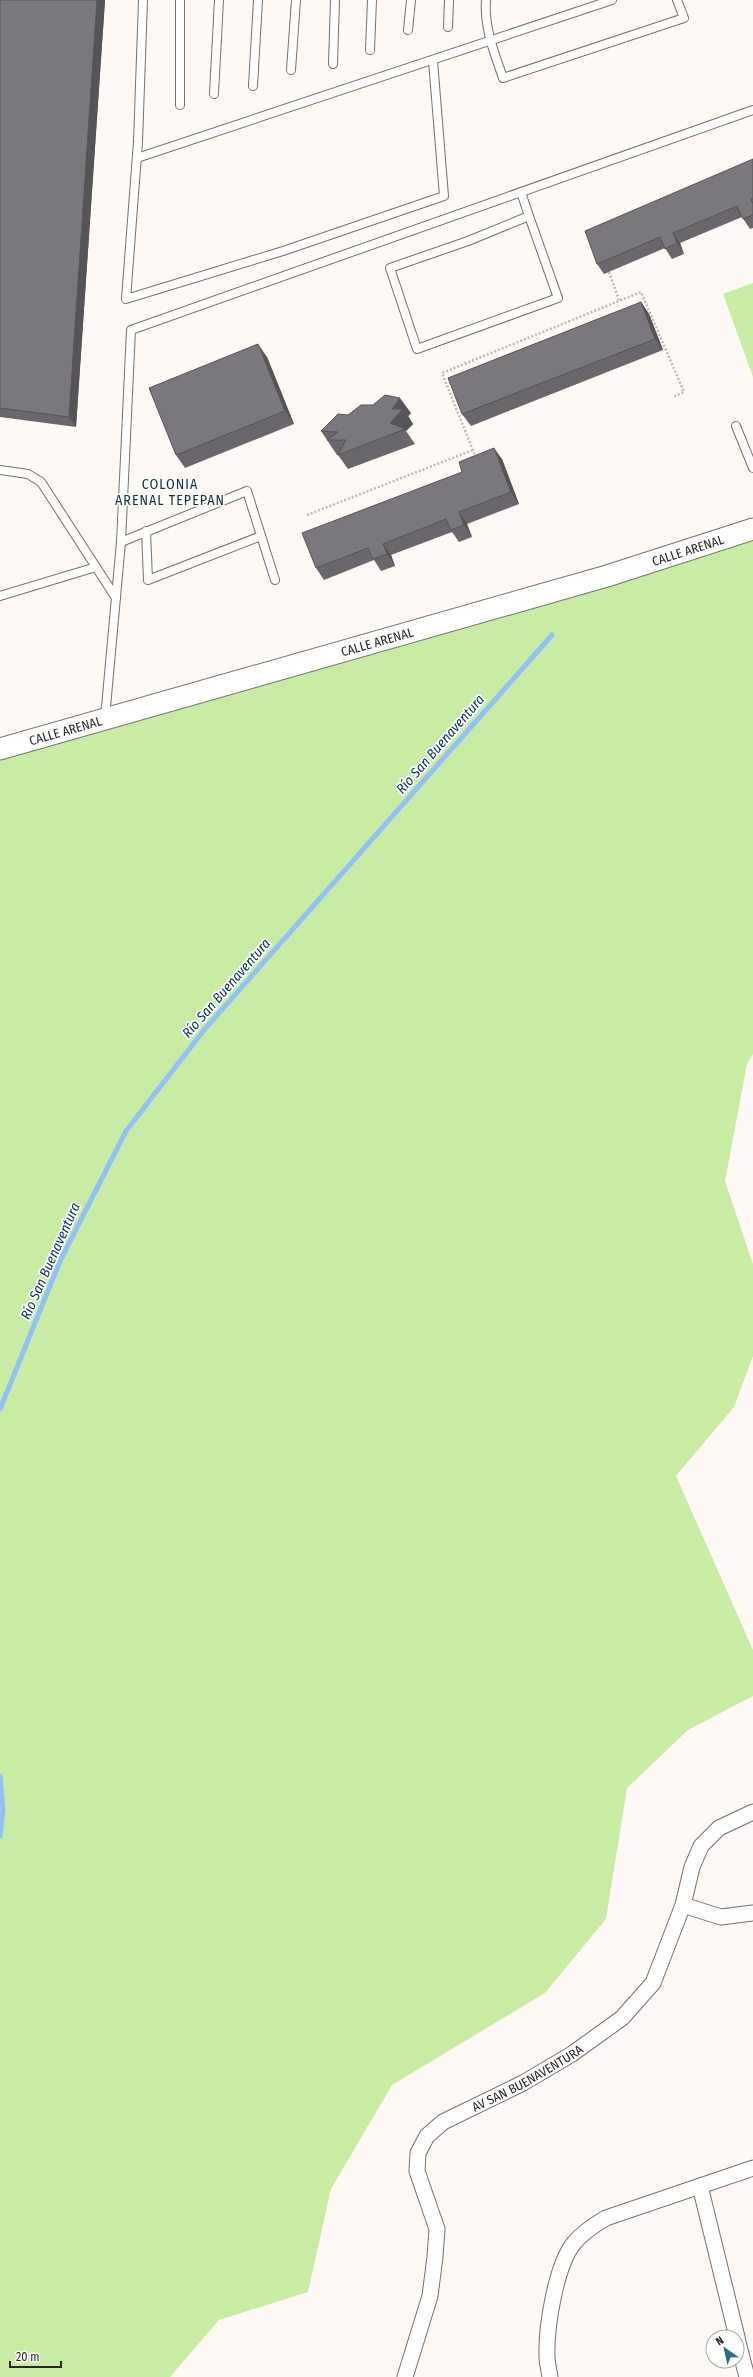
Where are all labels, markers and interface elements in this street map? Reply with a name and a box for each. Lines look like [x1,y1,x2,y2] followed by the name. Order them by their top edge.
[115,476,225,509] district label: COLONIA ARENAL TEPEPAN
[650,532,726,569] street label: CALLE ARENAL
[339,625,415,659] street label: CALLE ARENAL
[393,691,488,797] water label: Río San Buenaventura
[28,713,104,748] street label: CALLE ARENAL
[179,935,274,1041] water label: Río San Buenaventura
[17,1200,84,1322] water label: Río San Buenaventura
[469,2042,586,2115] street label: AV SAN BUENAVENTURA
[705,2329,745,2369] north arrow
[713,2334,726,2348] text: N
[10,2343,61,2369] scale bar
[16,2350,40,2364] text: 20 m

